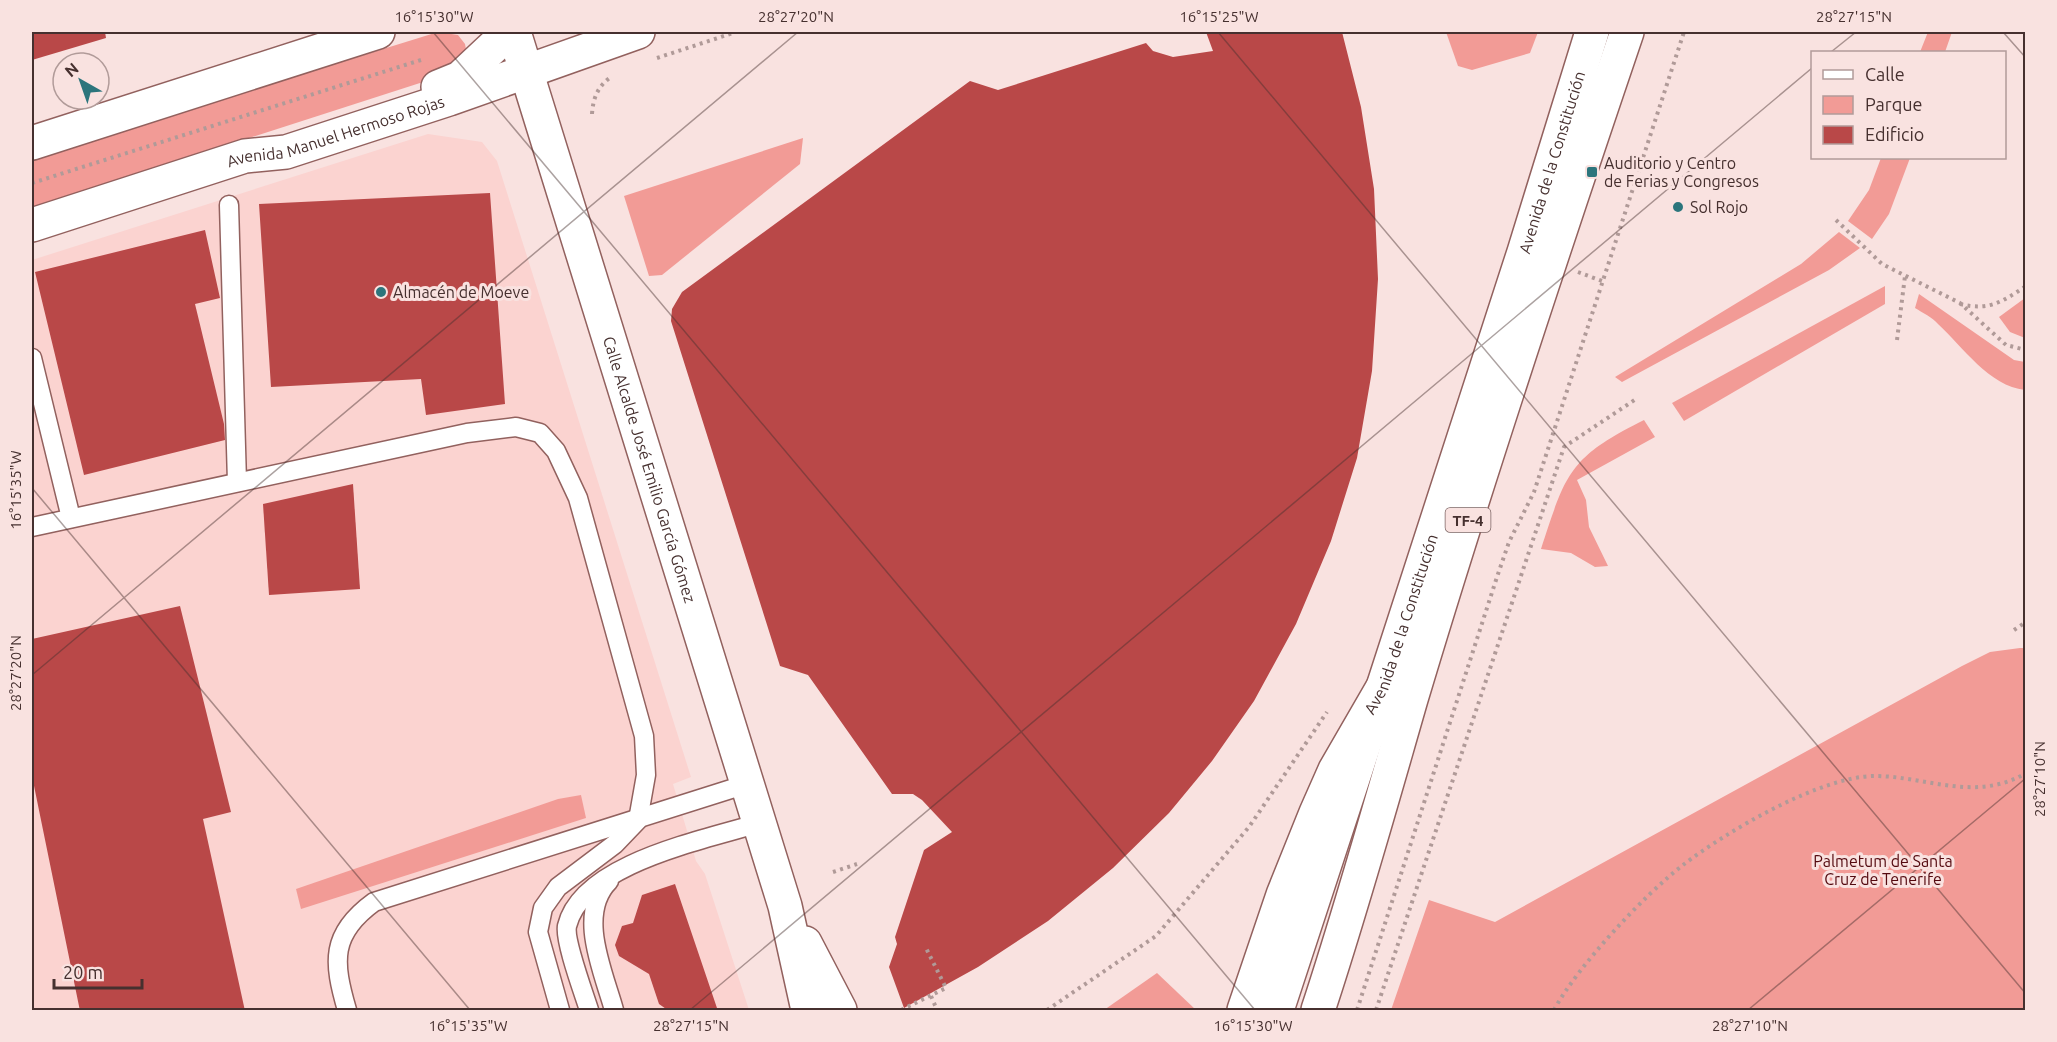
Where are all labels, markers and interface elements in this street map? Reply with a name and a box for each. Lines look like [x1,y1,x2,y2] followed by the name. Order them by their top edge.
[394,8,474,25] text: 16°15'30"W
[758,8,834,25] text: 28°27'20"N
[1179,8,1259,25] text: 16°15'25"W
[1816,8,1892,25] text: 28°27'15"N
[51,51,111,111] north arrow
[1811,51,2006,159] legend
[61,59,82,80] text: N
[1865,64,1905,84] text: Calle
[1515,69,1588,256] street label: Avenida de la Constitución
[224,92,447,170] street label: Avenida Manuel Hermoso Rojas
[1865,94,1922,114] text: Parque
[1865,124,1924,144] text: Edificio
[1604,154,1759,190] place label: Auditorio y Centro de Ferias y Congresos
[1585,165,1599,179] marker: Auditorio y Centro de Ferias y Congresos
[1690,198,1748,216] place label: Sol Rojo
[1671,200,1685,214] marker: Sol Rojo
[393,283,529,301] place label: Almacén de Moeve
[374,285,388,299] marker: Almacén de Moeve
[600,334,699,605] street label: Calle Alcalde José Emilio García Gómez
[7,450,24,530] text: 16°15'35"W
[1446,508,1490,532] road number: TF-4
[1360,532,1441,717] street label: Avenida de la Constitución
[7,635,24,711] text: 28°27'20"N
[2031,741,2048,817] text: 28°27'10"N
[1813,852,1953,888] park label: Palmetum de Santa Cruz de Tenerife
[54,952,142,990] scale bar
[63,962,103,982] text: 20 m
[428,1017,508,1034] text: 16°15'35"W
[653,1017,729,1034] text: 28°27'15"N
[1213,1017,1293,1034] text: 16°15'30"W
[1712,1017,1788,1034] text: 28°27'10"N

